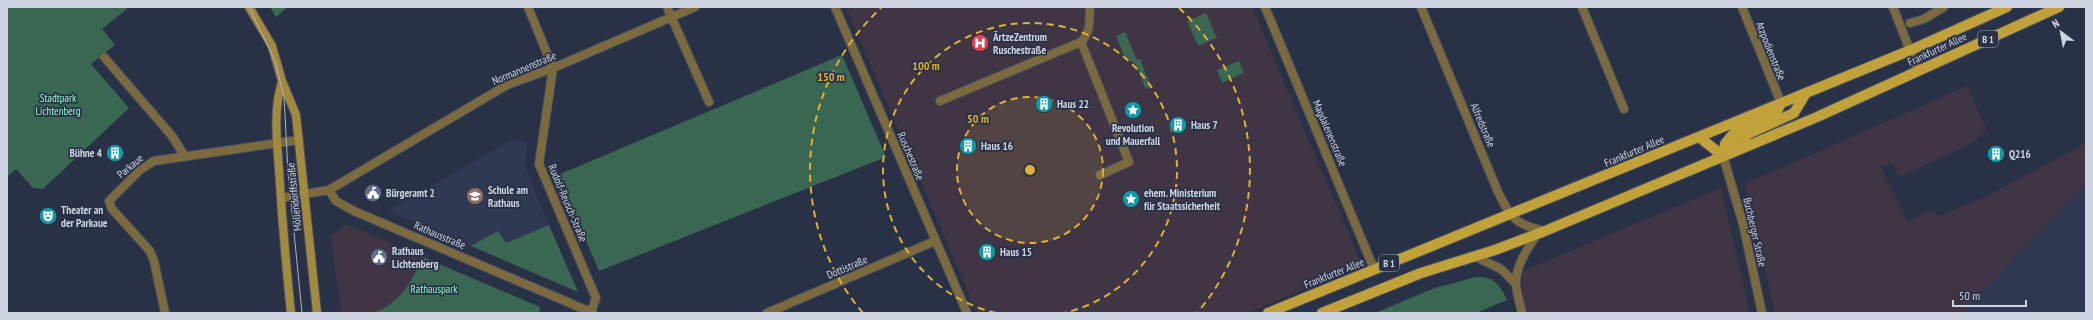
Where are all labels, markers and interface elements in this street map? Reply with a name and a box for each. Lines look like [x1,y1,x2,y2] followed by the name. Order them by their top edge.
[2041,12,2081,52] north arrow
[2049,16,2062,31] text: N
[1753,20,1789,83] street label: Atzpodienstraße
[1905,29,1969,69] street label: Frankfurter Allee
[992,30,1047,57] place label: ÄrtzeZentrum Ruschestraße
[1978,31,1998,47] road number: B 1
[970,33,990,53] hospital icon: ÄrtzeZentrum Ruschestraße
[490,48,559,88] street label: Normannenstraße
[912,58,940,73] text: 100 m
[817,69,845,84] text: 150 m
[35,91,81,118] park label: Stadtpark Lichtenberg
[1034,94,1054,114] building icon: Haus 22
[1057,97,1089,111] place label: Haus 22
[1310,98,1350,169] street label: Magdalenenstraße
[1123,100,1143,120] place icon: Revolution und Mauerfall
[1467,101,1499,150] street label: Alfredstraße
[967,111,989,126] text: 50 m
[1168,115,1188,135] building icon: Haus 7
[1191,118,1218,132] place label: Haus 7
[1106,121,1161,148] place label: Revolution und Mauerfall
[895,130,928,183] street label: Ruschestraße
[1602,132,1667,170] street label: Frankfurter Allee
[958,136,978,156] building icon: Haus 16
[981,139,1013,153] place label: Haus 16
[105,143,125,163] building icon: Bühne 4
[1986,144,2006,164] building icon: Q216
[70,146,103,160] place label: Bühne 4
[2009,147,2031,161] place label: Q216
[114,151,146,181] street label: Parkaue
[283,162,305,232] street label: Möllendorffstraße
[545,162,591,244] street label: Rudolf-Reusch-Straße
[1023,163,1037,177] centre of rings
[363,183,383,203] public building icon: Bürgeramt 2
[488,183,528,210] place label: Schule am Rathaus
[386,186,435,200] place label: Bürgeramt 2
[465,186,485,206] school or university icon: Schule am Rathaus
[1144,186,1221,213] place label: ehem. Ministerium für Staatssicherheit
[1121,189,1141,209] place icon: ehem. Ministerium für Staatssicherheit
[1740,196,1770,268] street label: Buchberger Straße
[61,203,108,230] place label: Theater an der Parkaue
[38,206,58,226] theatre icon: Theater an der Parkaue
[412,218,468,252] street label: Rathausstraße
[977,242,997,262] building icon: Haus 15
[392,244,439,271] place label: Rathaus Lichtenberg
[1000,245,1032,259] place label: Haus 15
[369,247,389,267] public building icon: Rathaus Lichtenberg
[824,252,870,282] street label: Dottistraße
[1302,254,1367,291] street label: Frankfurter Allee
[1379,255,1399,271] road number: B 1
[411,282,458,296] park label: Rathauspark
[1953,282,2026,308] scale bar
[1959,288,1980,303] text: 50 m

